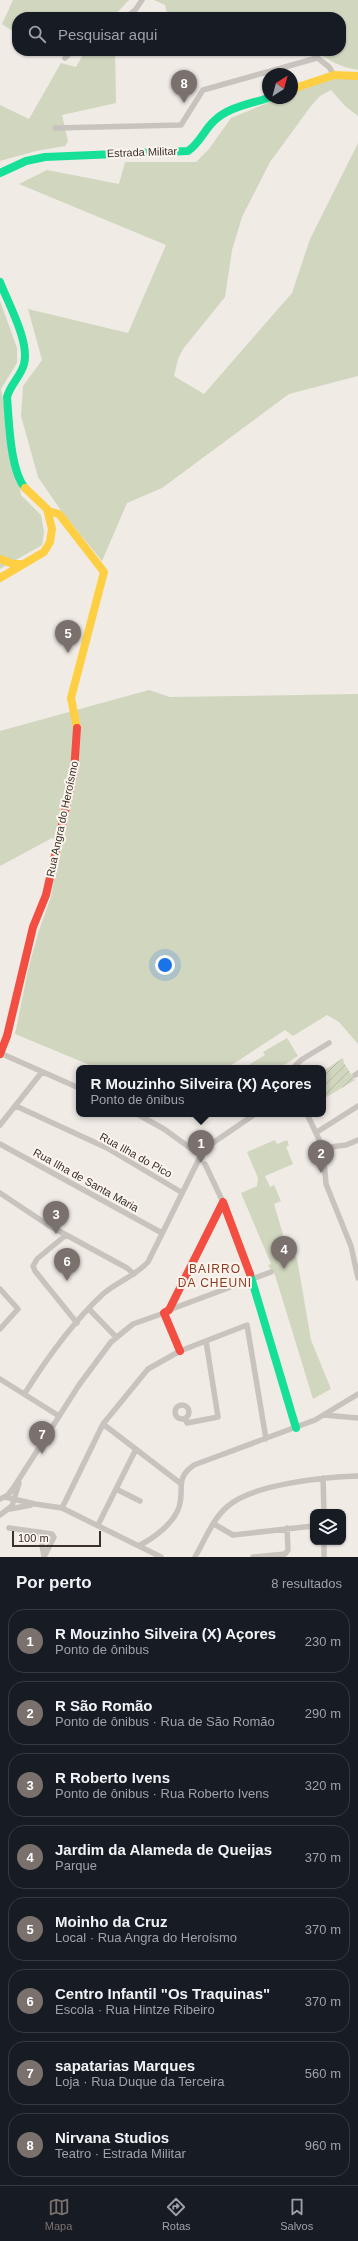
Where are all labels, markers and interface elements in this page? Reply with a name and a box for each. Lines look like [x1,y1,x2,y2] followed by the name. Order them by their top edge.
[12,12,346,56] search box
[26,23,48,45] icon: search
[58,26,157,43] text: Pesquisar aqui
[262,68,298,104] north arrow
[171,70,197,103] pin: 8
[107,145,178,159] street label: Estrada Militar
[55,620,81,653] pin: 5
[44,760,80,878] street label: Rua Angra do Heroísmo
[155,955,175,975] your location
[76,1065,326,1117] popup
[90,1075,312,1092] text: R Mouzinho Silveira (X) Açores
[90,1092,184,1107] text: Ponto de ônibus
[98,1130,174,1180] street label: Rua Ilha do Pico
[188,1130,214,1163] pin: 1
[308,1140,334,1173] pin: 2
[31,1146,142,1214] street label: Rua Ilha de Santa Maria
[43,1201,69,1234] pin: 3
[271,1236,297,1269] pin: 4
[54,1248,80,1281] pin: 6
[178,1262,252,1290] district label: BAIRRO DA CHEUNI
[29,1421,55,1454] pin: 7
[310,1509,346,1545] map controls
[310,1509,346,1545] button: layers
[12,1529,101,1548] scale bar
[18,1532,49,1544] text: 100 m
[16,1573,92,1592] text: Por perto
[271,1576,342,1591] text: 8 resultados
[55,1625,276,1642] text: R Mouzinho Silveira (X) Açores
[26,1634,34,1649] text: 1
[305,1634,341,1649] text: 230 m
[55,1642,149,1657] text: Ponto de ônibus
[55,1697,153,1714] text: R São Romão
[26,1706,34,1721] text: 2
[305,1706,341,1721] text: 290 m
[55,1714,275,1729] text: Ponto de ônibus · Rua de São Romão
[55,1769,170,1786] text: R Roberto Ivens
[26,1778,34,1793] text: 3
[305,1778,341,1793] text: 320 m
[55,1786,269,1801] text: Ponto de ônibus · Rua Roberto Ivens
[55,1841,272,1858] text: Jardim da Alameda de Queijas
[26,1850,34,1865] text: 4
[305,1850,341,1865] text: 370 m
[55,1858,97,1873] text: Parque
[55,1913,168,1930] text: Moinho da Cruz
[26,1922,34,1937] text: 5
[305,1922,341,1937] text: 370 m
[55,1930,237,1945] text: Local · Rua Angra do Heroísmo
[55,1985,270,2002] text: Centro Infantil "Os Traquinas"
[26,1994,34,2009] text: 6
[305,1994,341,2009] text: 370 m
[55,2002,215,2017] text: Escola · Rua Hintze Ribeiro
[55,2057,195,2074] text: sapatarias Marques
[26,2066,34,2081] text: 7
[305,2066,341,2081] text: 560 m
[55,2074,225,2089] text: Loja · Rua Duque da Terceira
[55,2129,169,2146] text: Nirvana Studios
[26,2138,34,2153] text: 8
[305,2138,341,2153] text: 960 m
[55,2146,186,2161] text: Teatro · Estrada Militar
[45,2196,72,2232] tab: Mapa
[162,2196,191,2232] tab: Rotas
[280,2196,313,2232] tab: Salvos

